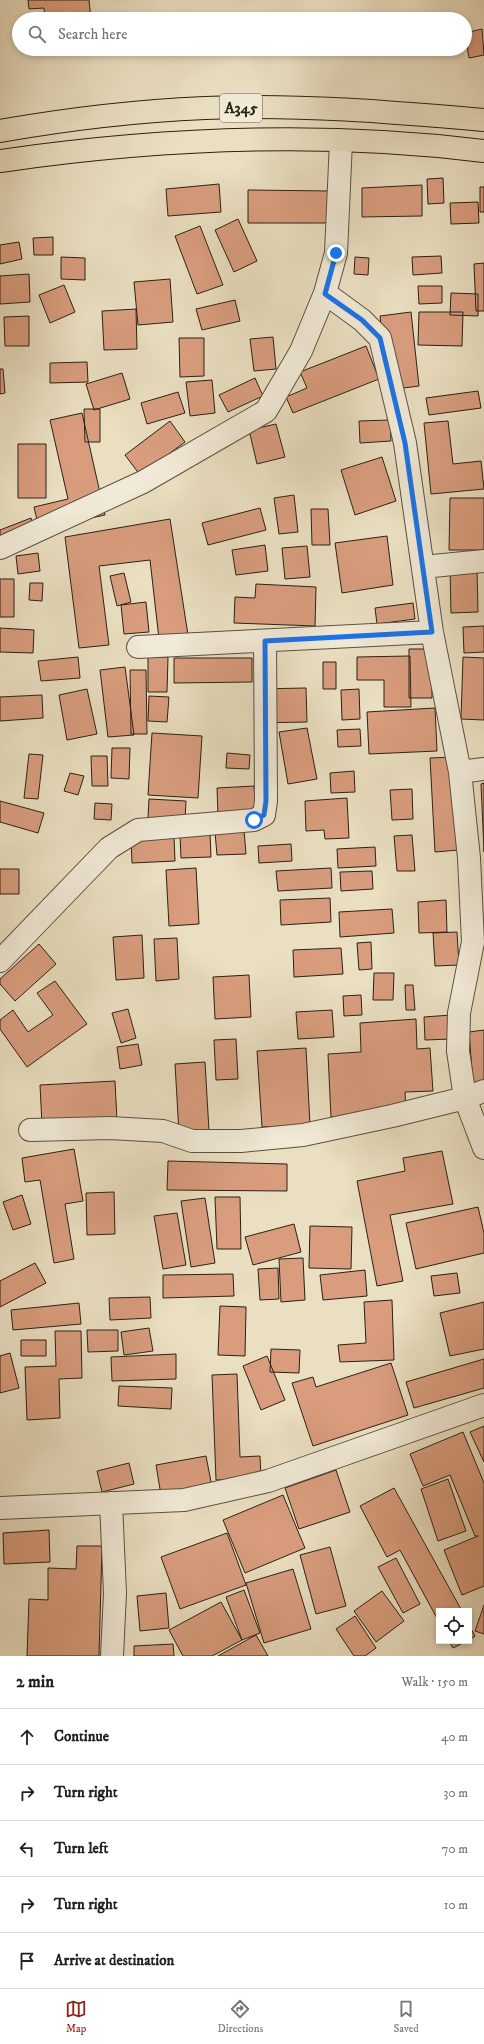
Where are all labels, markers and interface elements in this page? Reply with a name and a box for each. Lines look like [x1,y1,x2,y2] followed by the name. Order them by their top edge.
[12,12,472,56] search box
[26,23,48,45] icon: search
[58,25,127,44] text: Search here
[220,94,262,122] road number: A345
[327,244,345,262] route end
[245,811,263,829] route start
[436,1608,472,1644] map controls
[436,1608,472,1644] button: locate
[16,1671,54,1693] text: 2 min
[402,1674,468,1690] text: Walk · 150 m
[16,1726,38,1748] icon: ahead
[54,1727,109,1746] text: Continue
[441,1729,468,1745] text: 40 m
[16,1782,38,1804] icon: right
[54,1783,117,1802] text: Turn right
[444,1785,468,1801] text: 30 m
[16,1838,38,1860] icon: left
[54,1839,108,1858] text: Turn left
[442,1841,468,1857] text: 70 m
[16,1894,38,1916] icon: right
[54,1895,117,1914] text: Turn right
[444,1897,468,1913] text: 10 m
[16,1950,38,1972] icon: arrive
[54,1951,174,1970] text: Arrive at destination
[65,1998,87,2036] tab: Map
[218,1998,263,2036] tab: Directions
[394,1998,419,2036] tab: Saved

